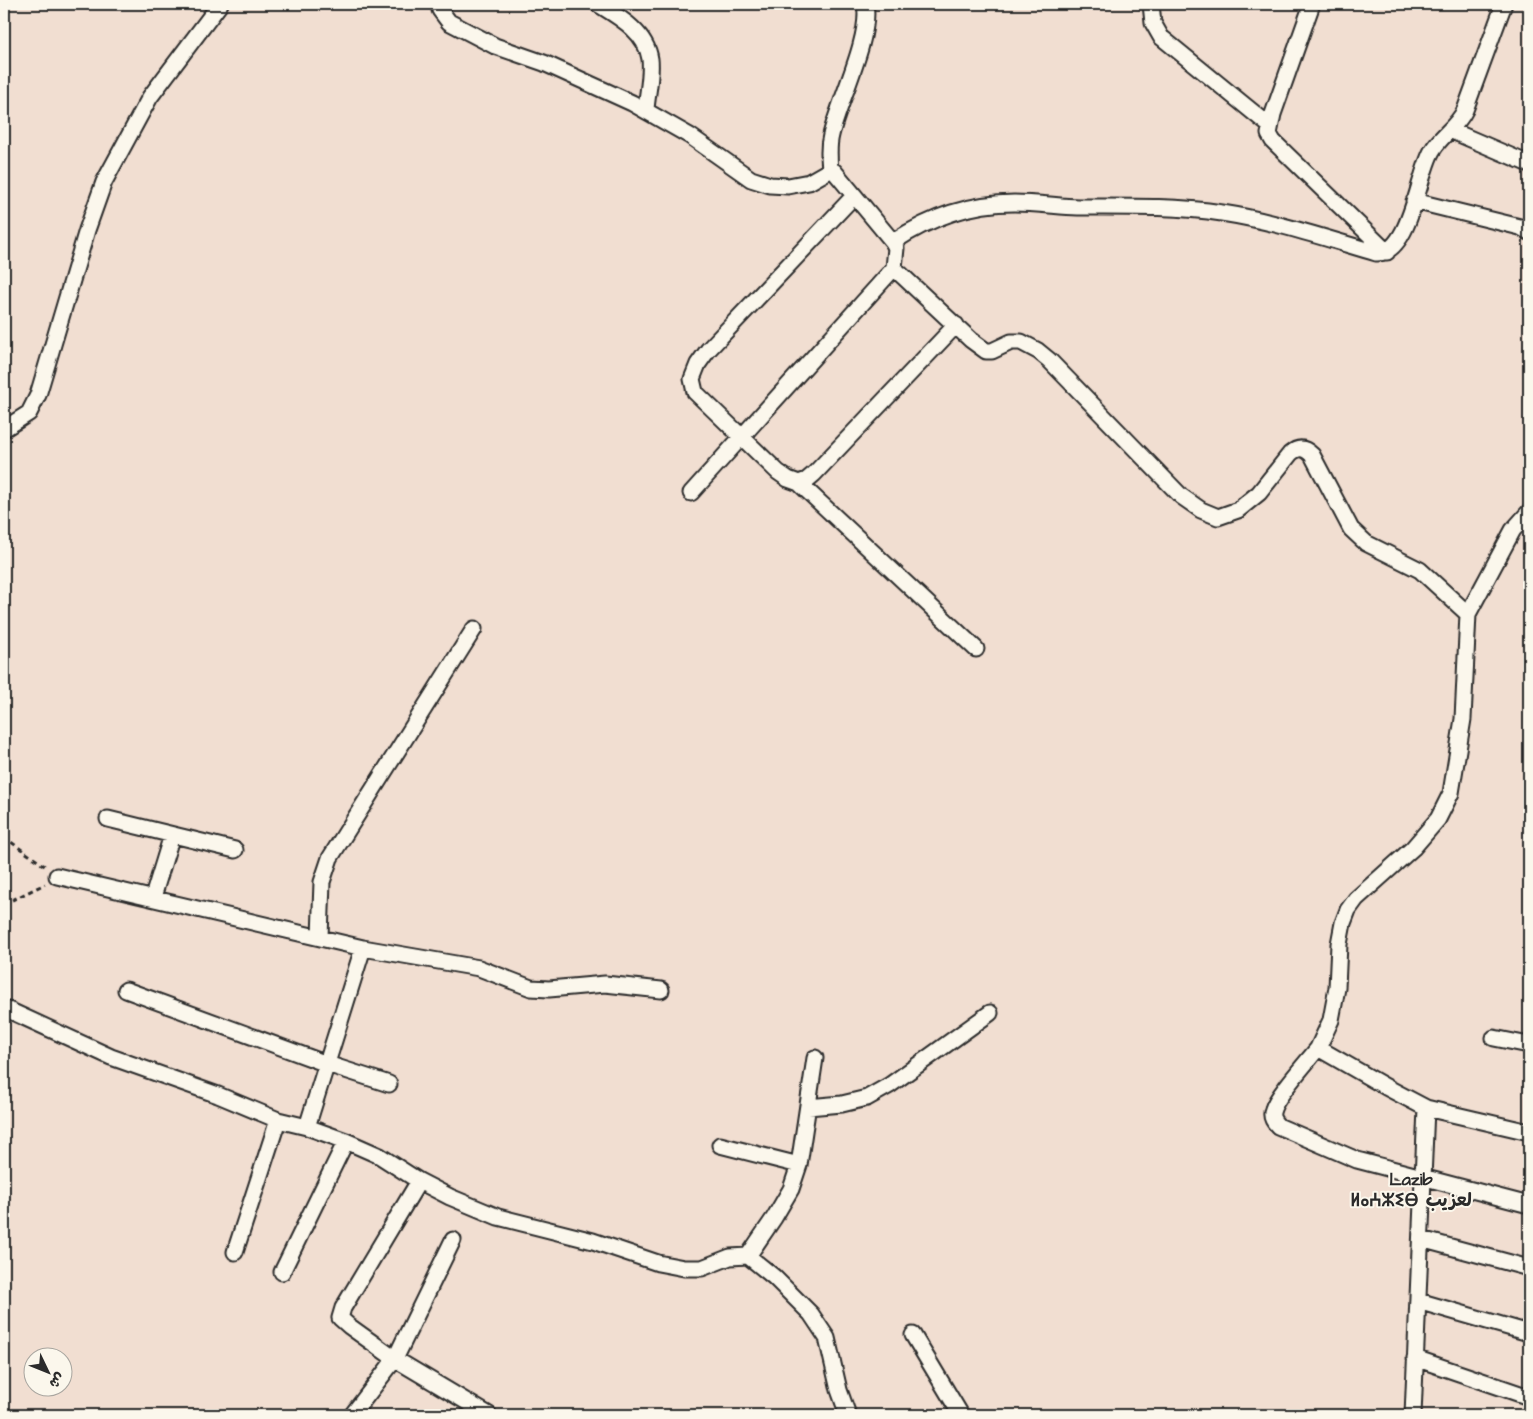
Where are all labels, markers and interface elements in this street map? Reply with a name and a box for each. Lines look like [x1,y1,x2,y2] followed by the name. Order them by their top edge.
[1350,1167,1472,1213] district label: Lazib ⵍⴰⵄⵣⵉⴱ لعزيب
[22,1346,72,1396] north arrow
[44,1368,69,1393] text: ش

